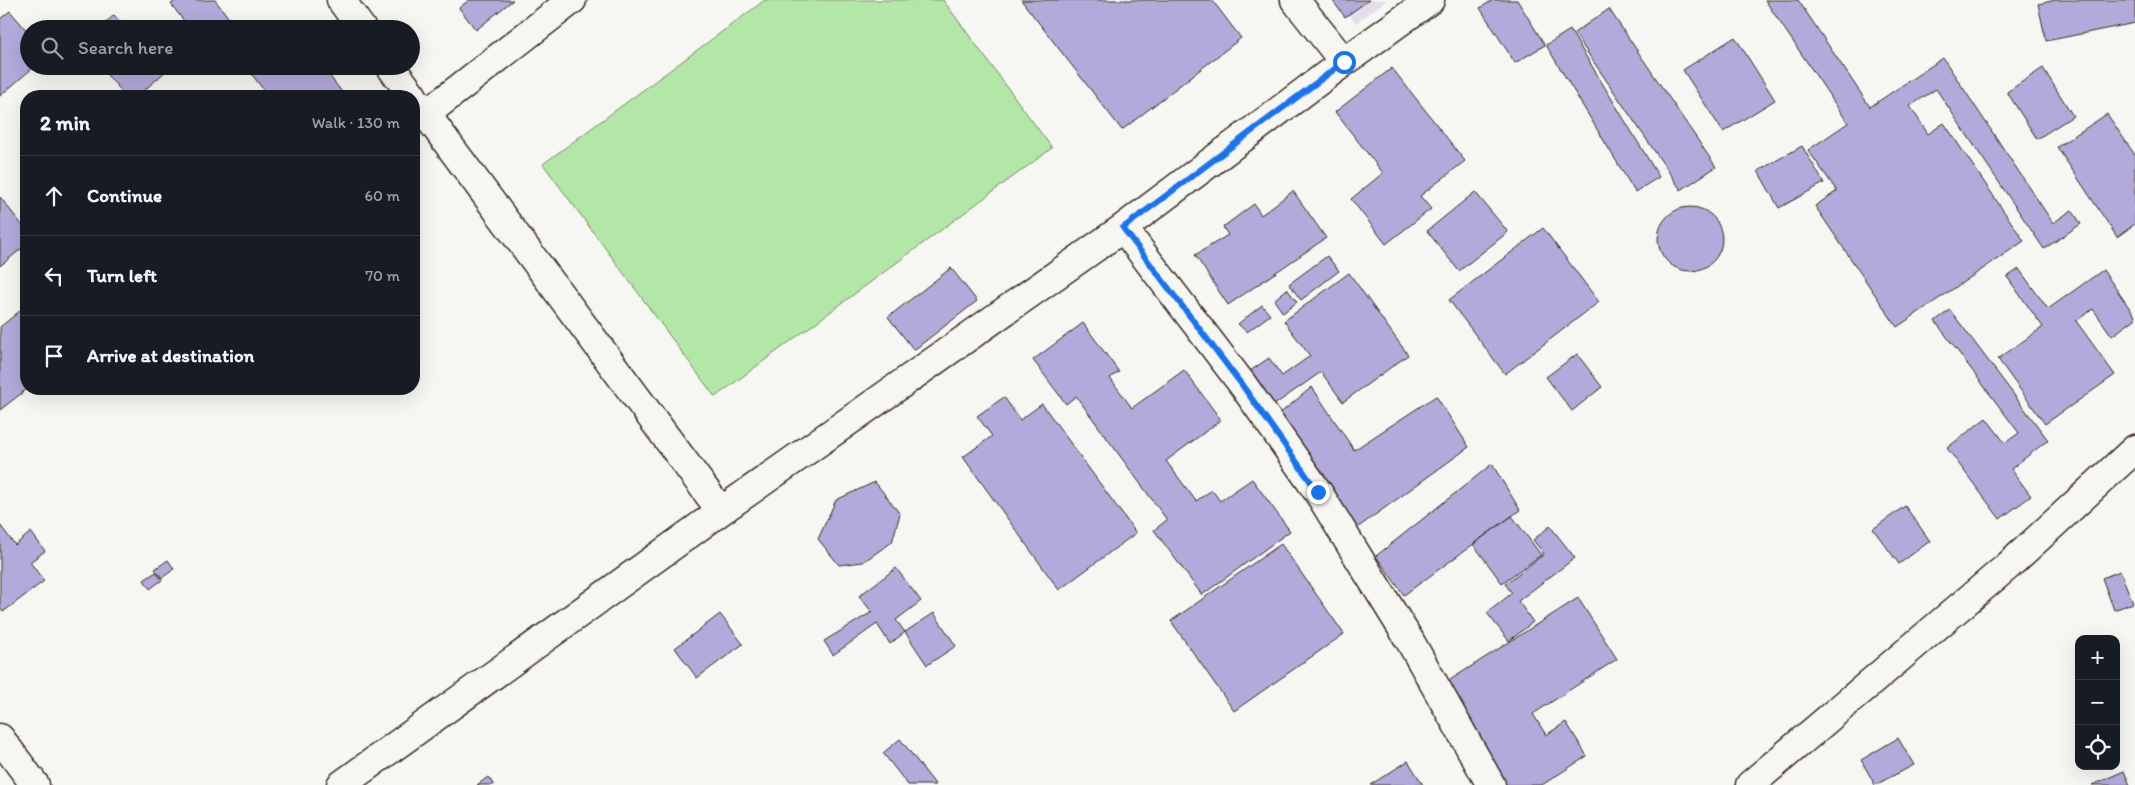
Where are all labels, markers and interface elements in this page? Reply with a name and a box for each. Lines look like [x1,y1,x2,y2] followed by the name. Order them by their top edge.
[20,20,420,75] search box
[38,34,66,62] icon: search
[78,36,173,59] text: Search here
[1333,51,1356,74] route start
[40,110,90,135] text: 2 min
[312,113,400,132] text: Walk · 130 m
[40,182,68,210] icon: ahead
[87,184,162,207] text: Continue
[365,186,400,205] text: 60 m
[40,262,68,290] icon: left
[87,264,157,287] text: Turn left
[365,266,400,285] text: 70 m
[40,342,68,370] icon: arrive
[87,344,254,367] text: Arrive at destination
[1307,481,1330,504] route end
[2075,635,2120,770] map controls
[2075,635,2120,680] button: +
[2075,680,2120,725] button: −
[2075,725,2120,770] button: locate

